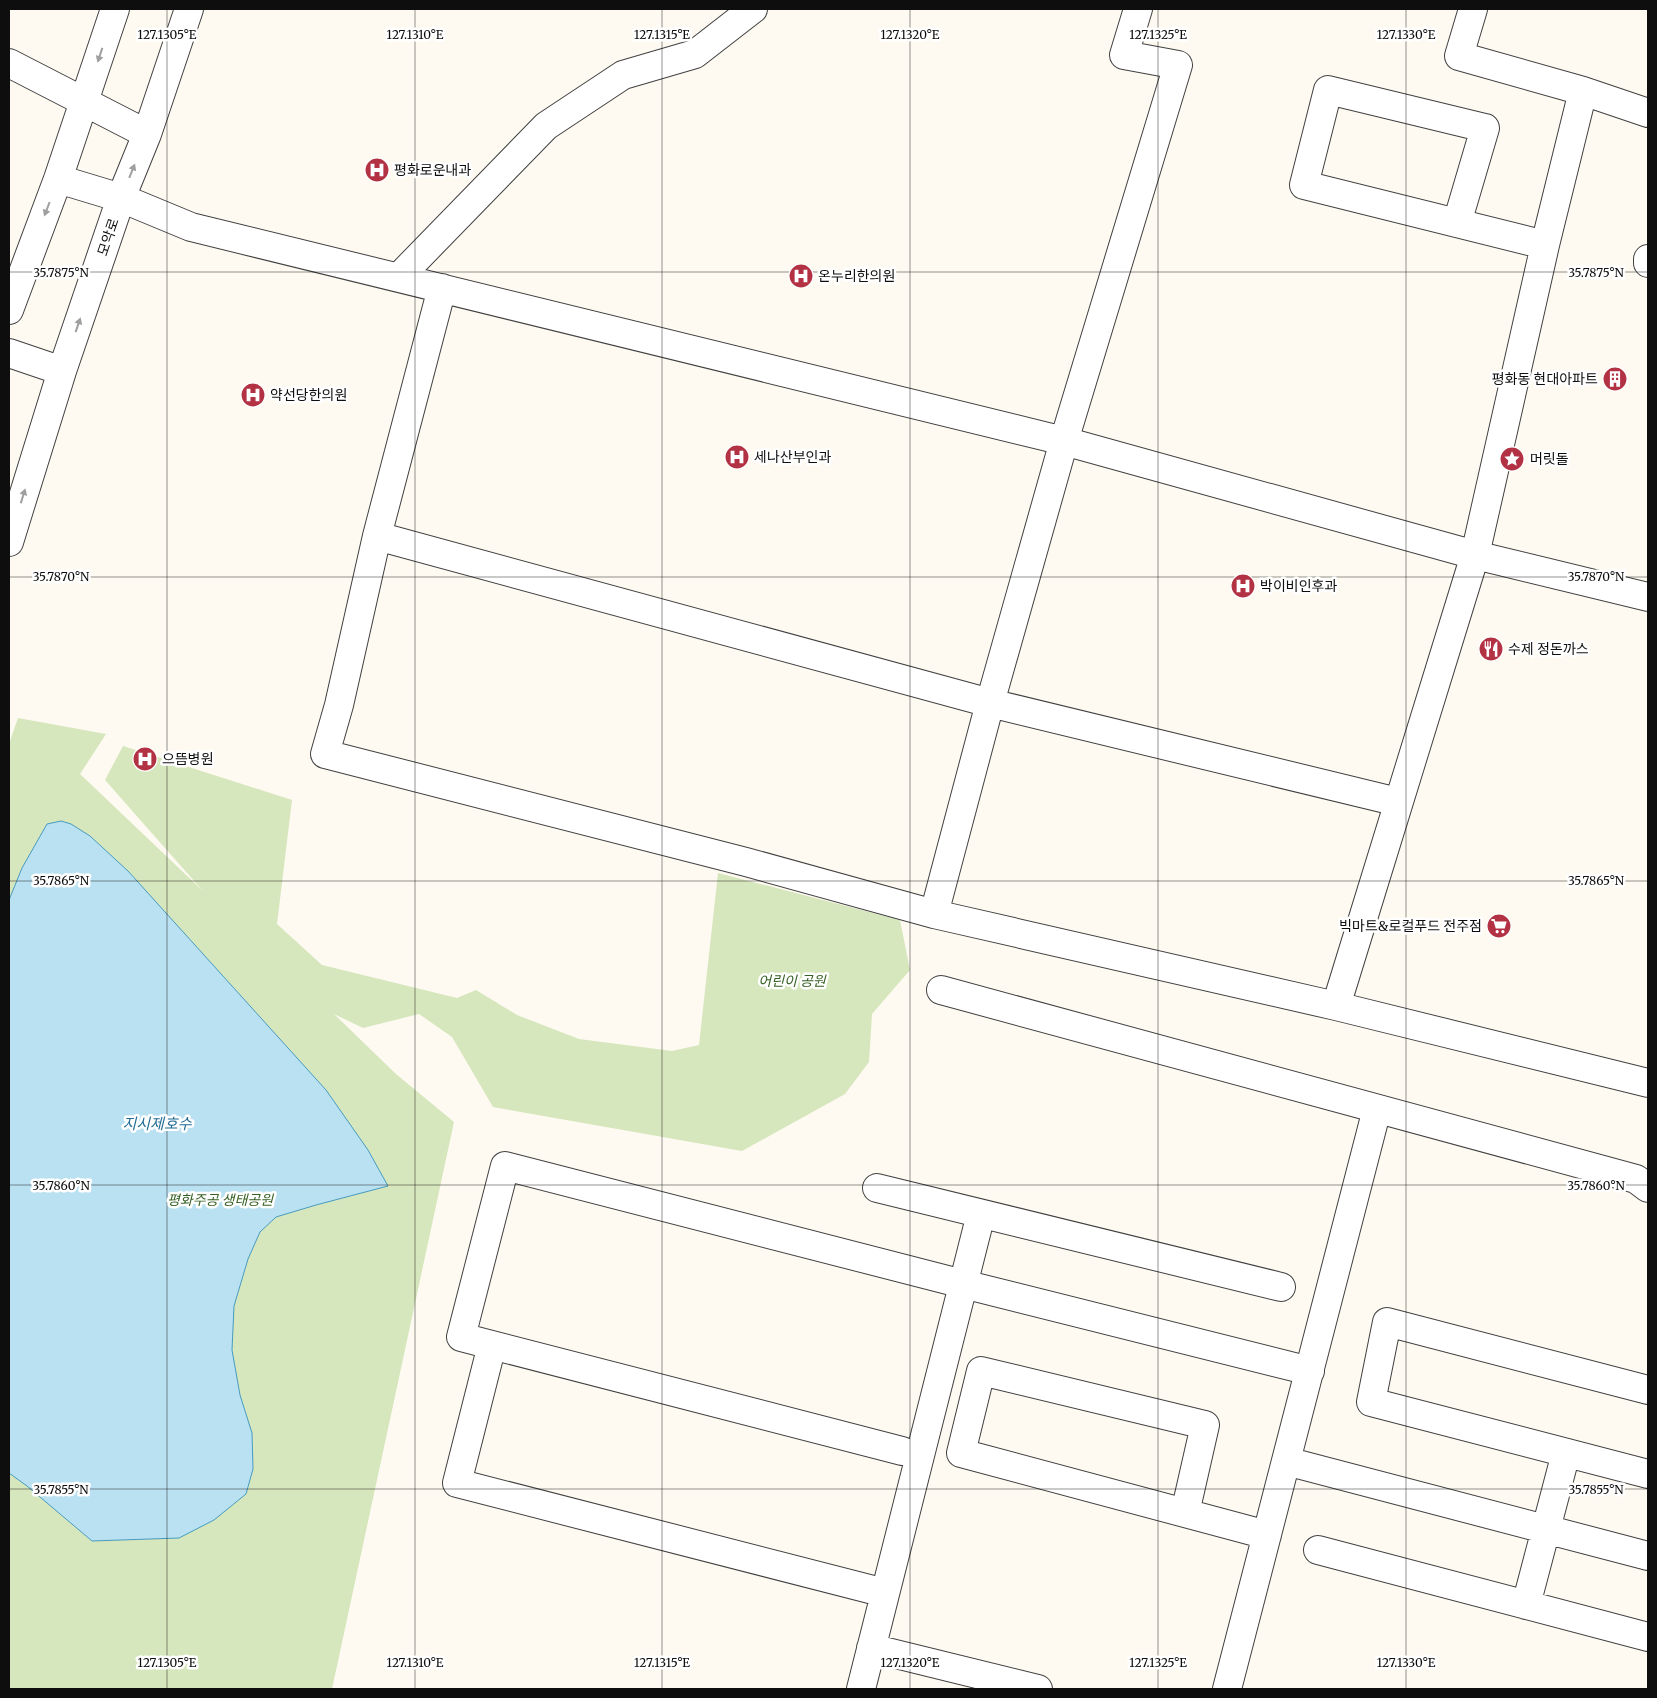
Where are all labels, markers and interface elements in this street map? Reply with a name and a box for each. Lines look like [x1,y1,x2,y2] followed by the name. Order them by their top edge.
[138,27,197,42] text: 127.1305°E
[387,27,444,42] text: 127.1310°E
[634,27,690,42] text: 127.1315°E
[881,27,940,42] text: 127.1320°E
[1129,27,1187,42] text: 127.1325°E
[1377,27,1436,42] text: 127.1330°E
[96,48,104,63] one-way arrow
[364,157,390,183] hospital icon: 평화로운내과
[394,161,471,179] place label: 평화로운내과
[129,164,136,179] one-way arrow
[43,201,50,216] one-way arrow
[93,216,123,258] street label: 모악로
[788,263,814,289] hospital icon: 온누리한의원
[33,265,89,280] text: 35.7875°N
[1568,265,1624,280] text: 35.7875°N
[818,267,895,285] place label: 온누리한의원
[74,317,82,332] one-way arrow
[1602,366,1628,392] building icon: 평화동 현대아파트
[1492,370,1598,388] place label: 평화동 현대아파트
[240,382,266,408] hospital icon: 약선당한의원
[270,386,347,404] place label: 약선당한의원
[724,444,750,470] hospital icon: 세나산부인과
[1499,446,1525,472] place icon: 머릿돌
[754,448,831,466] place label: 세나산부인과
[1530,450,1569,468] place label: 머릿돌
[20,488,28,503] one-way arrow
[33,569,90,584] text: 35.7870°N
[1568,569,1625,584] text: 35.7870°N
[1230,573,1256,599] hospital icon: 박이비인후과
[1260,577,1337,595] place label: 박이비인후과
[1478,636,1504,662] restaurant icon: 수제 정돈까스
[1508,640,1589,658] place label: 수제 정돈까스
[132,746,158,772] hospital icon: 으뜸병원
[162,750,214,768] place label: 으뜸병원
[33,873,90,888] text: 35.7865°N
[1568,873,1625,888] text: 35.7865°N
[1486,913,1512,939] supermarket icon: 빅마트&로컬푸드 전주점
[1339,917,1482,935] place label: 빅마트&로컬푸드 전주점
[758,972,827,990] park label: 어린이 공원
[122,1114,193,1133] water label: 지시제호수
[32,1178,90,1193] text: 35.7860°N
[1567,1178,1625,1193] text: 35.7860°N
[167,1191,274,1209] park label: 평화주공 생태공원
[33,1482,89,1497] text: 35.7855°N
[1568,1482,1624,1497] text: 35.7855°N
[138,1655,197,1670] text: 127.1305°E
[387,1655,444,1670] text: 127.1310°E
[634,1655,690,1670] text: 127.1315°E
[881,1655,940,1670] text: 127.1320°E
[1129,1655,1187,1670] text: 127.1325°E
[1377,1655,1436,1670] text: 127.1330°E

